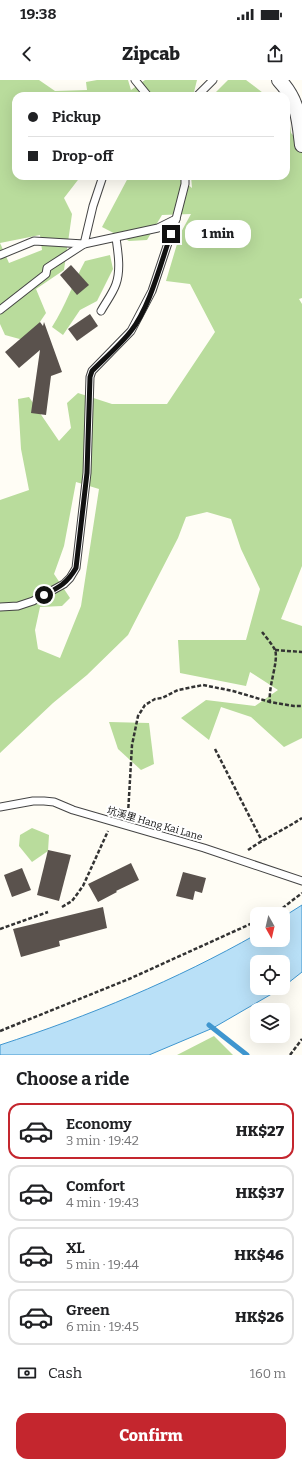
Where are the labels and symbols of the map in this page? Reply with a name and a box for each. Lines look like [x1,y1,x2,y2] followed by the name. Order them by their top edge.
[185,220,251,248] callout: 1 min
[162,225,180,243] route end
[35,586,53,604] route start
[106,805,204,843] street label: 坑溪里 Hang Kai Lane
[250,907,290,947] north arrow

